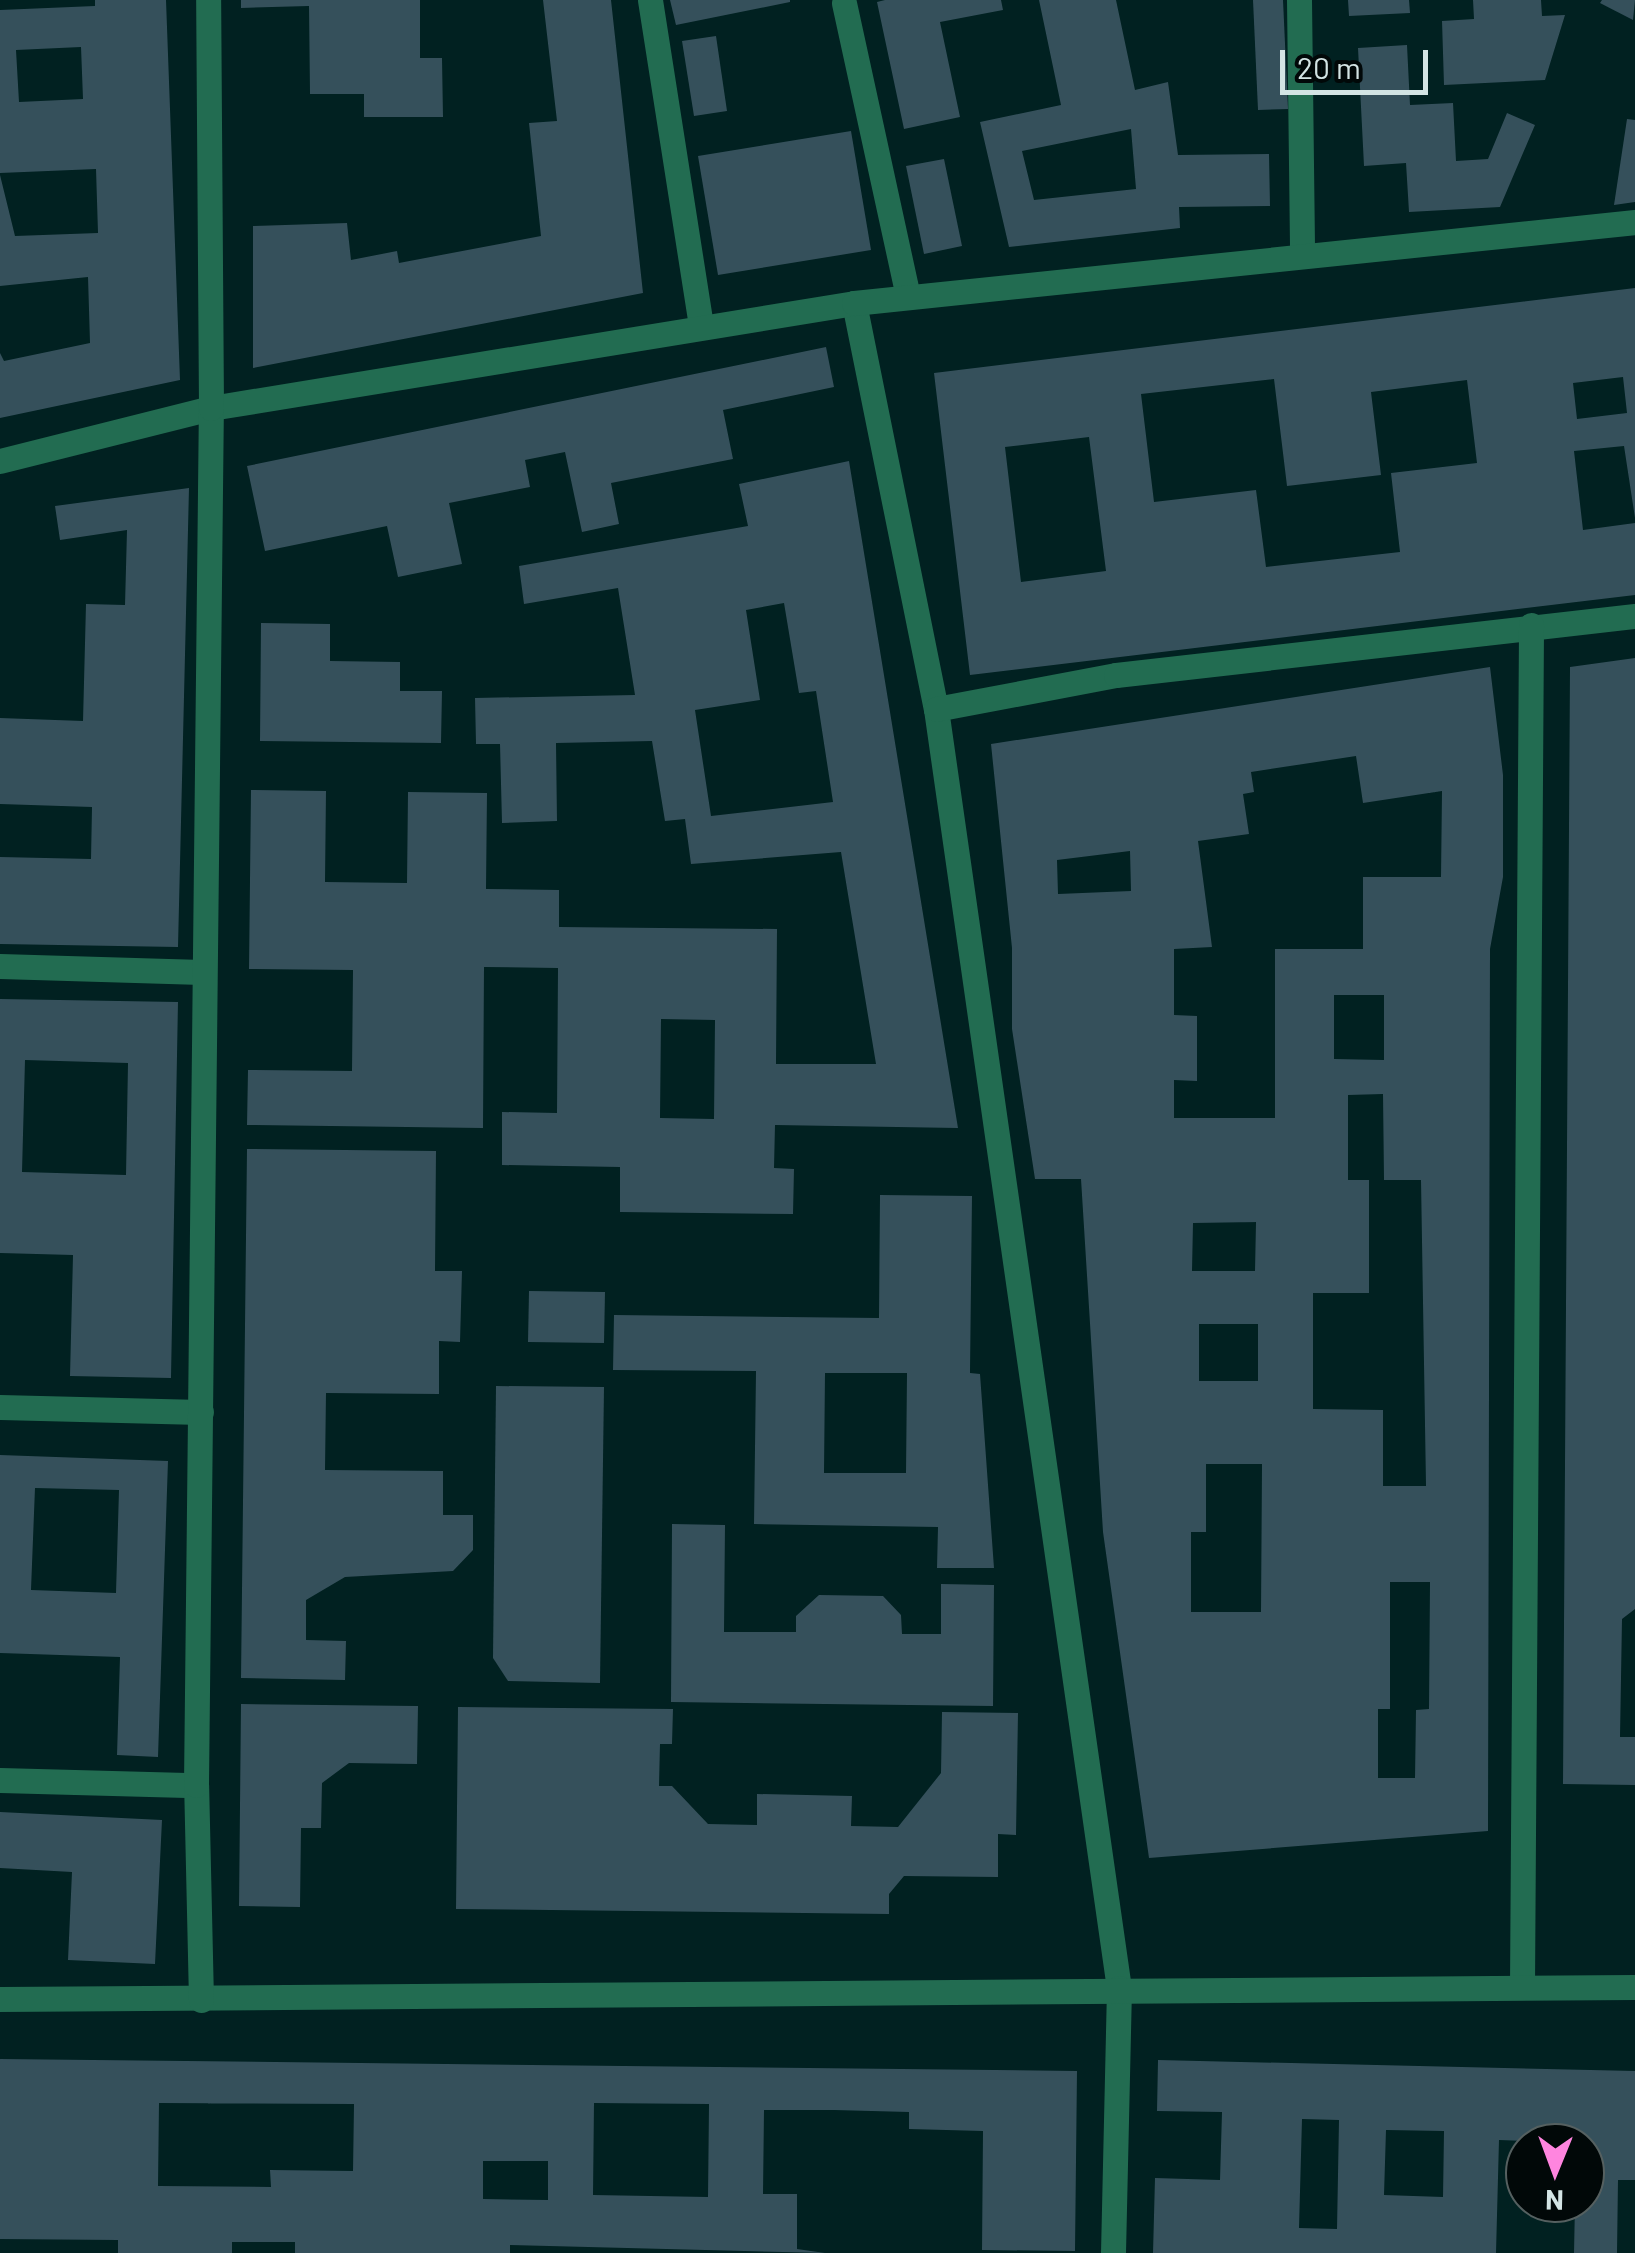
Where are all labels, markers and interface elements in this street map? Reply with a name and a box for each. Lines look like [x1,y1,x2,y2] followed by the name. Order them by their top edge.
[1285,30,1432,92] scale bar
[1297,49,1361,85] text: 20 m
[1505,2123,1605,2223] north arrow
[1545,2184,1564,2218] text: N

